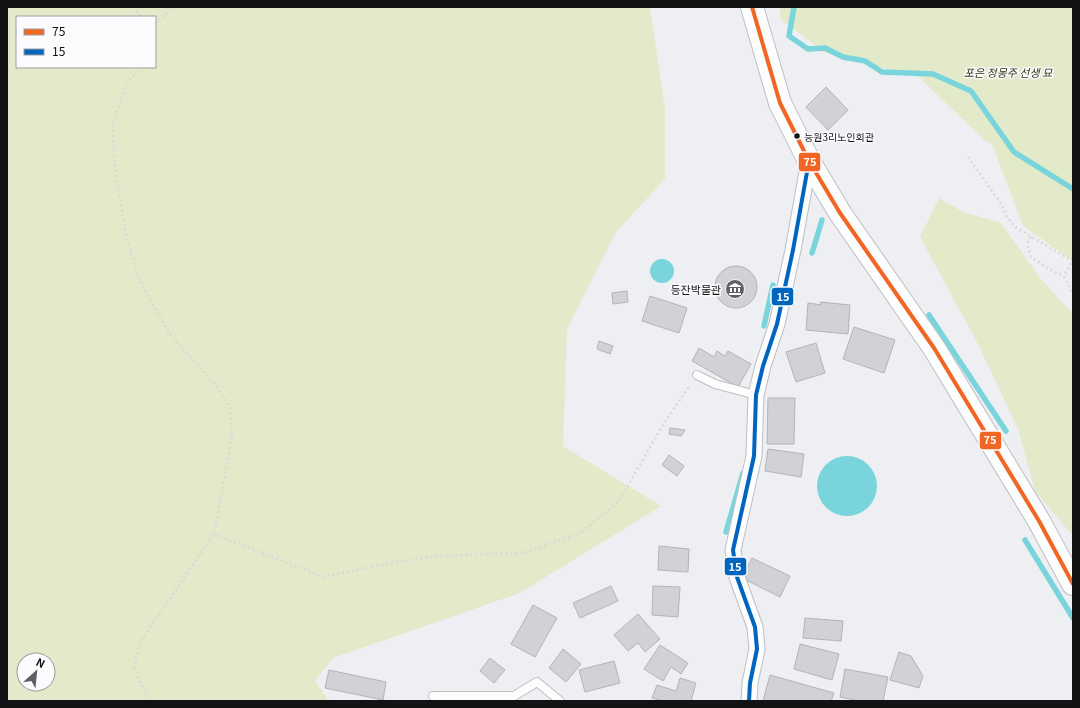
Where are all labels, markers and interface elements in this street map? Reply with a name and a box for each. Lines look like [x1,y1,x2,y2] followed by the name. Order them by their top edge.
[16,16,156,68] legend
[52,22,66,39] text: 75
[52,42,66,59] text: 15
[964,64,1053,80] park label: 포은 정몽주 선생 묘
[804,129,875,144] place label: 능원3리노인회관
[792,131,802,141] marker: 능원3리노인회관
[798,152,821,172] line badge: 75
[804,153,816,169] text: 75
[724,278,746,300] museum icon: 등잔박물관
[670,281,721,297] place label: 등잔박물관
[771,287,794,306] line badge: 15
[777,288,789,304] text: 15
[979,431,1002,450] line badge: 75
[984,431,996,447] text: 75
[724,557,747,576] line badge: 15
[729,558,741,574] text: 15
[16,652,56,692] north arrow
[34,653,48,671] text: N

